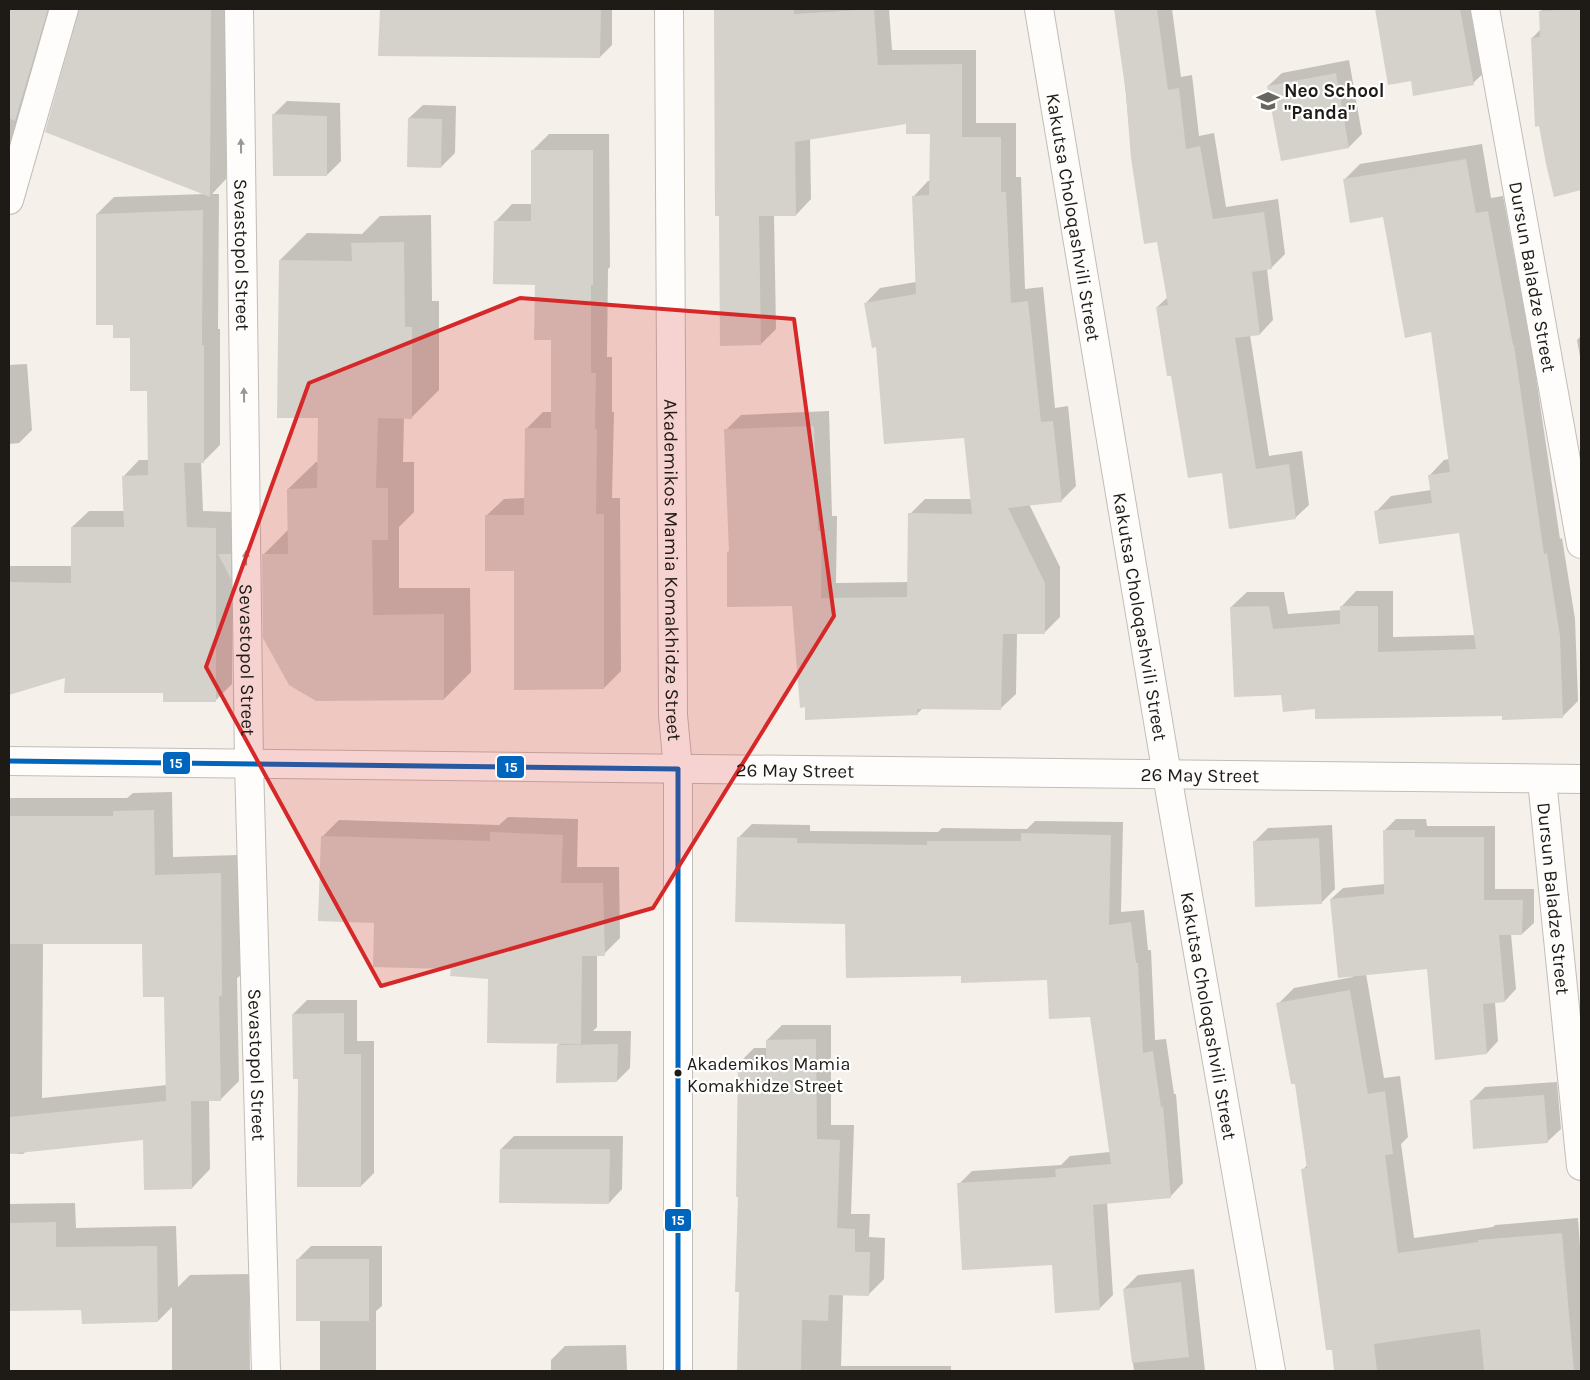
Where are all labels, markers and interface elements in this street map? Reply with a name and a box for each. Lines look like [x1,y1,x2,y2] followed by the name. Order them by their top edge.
[1284,80,1385,124] place label: Neo School "Panda"
[1255,88,1281,114] school or university icon: Neo School "Panda"
[1041,91,1104,343] street label: Kakutsa Choloqashvili Street
[236,137,244,153] one-way arrow
[229,179,253,331] street label: Sevastopol Street
[1504,180,1560,374] street label: Dursun Baladze Street
[240,387,248,403] one-way arrow
[659,399,685,742] street label: Akademikos Mamia Komakhidze Street
[1108,491,1171,743] street label: Kakutsa Choloqashvili Street
[242,550,250,566] one-way arrow
[235,584,259,736] street label: Sevastopol Street
[162,751,191,775] line badge: 15
[169,755,183,772] text: 15
[496,755,525,779] line badge: 15
[504,759,518,776] text: 15
[736,759,854,783] street label: 26 May Street
[1140,764,1259,787] street label: 26 May Street
[1532,801,1574,996] street label: Dursun Baladze Street
[1176,890,1240,1142] street label: Kakutsa Choloqashvili Street
[243,988,270,1141] street label: Sevastopol Street
[687,1053,851,1097] place label: Akademikos Mamia Komakhidze Street
[673,1068,683,1078] marker: Akademikos Mamia Komakhidze Street
[664,1208,692,1232] line badge: 15
[671,1212,685,1229] text: 15

